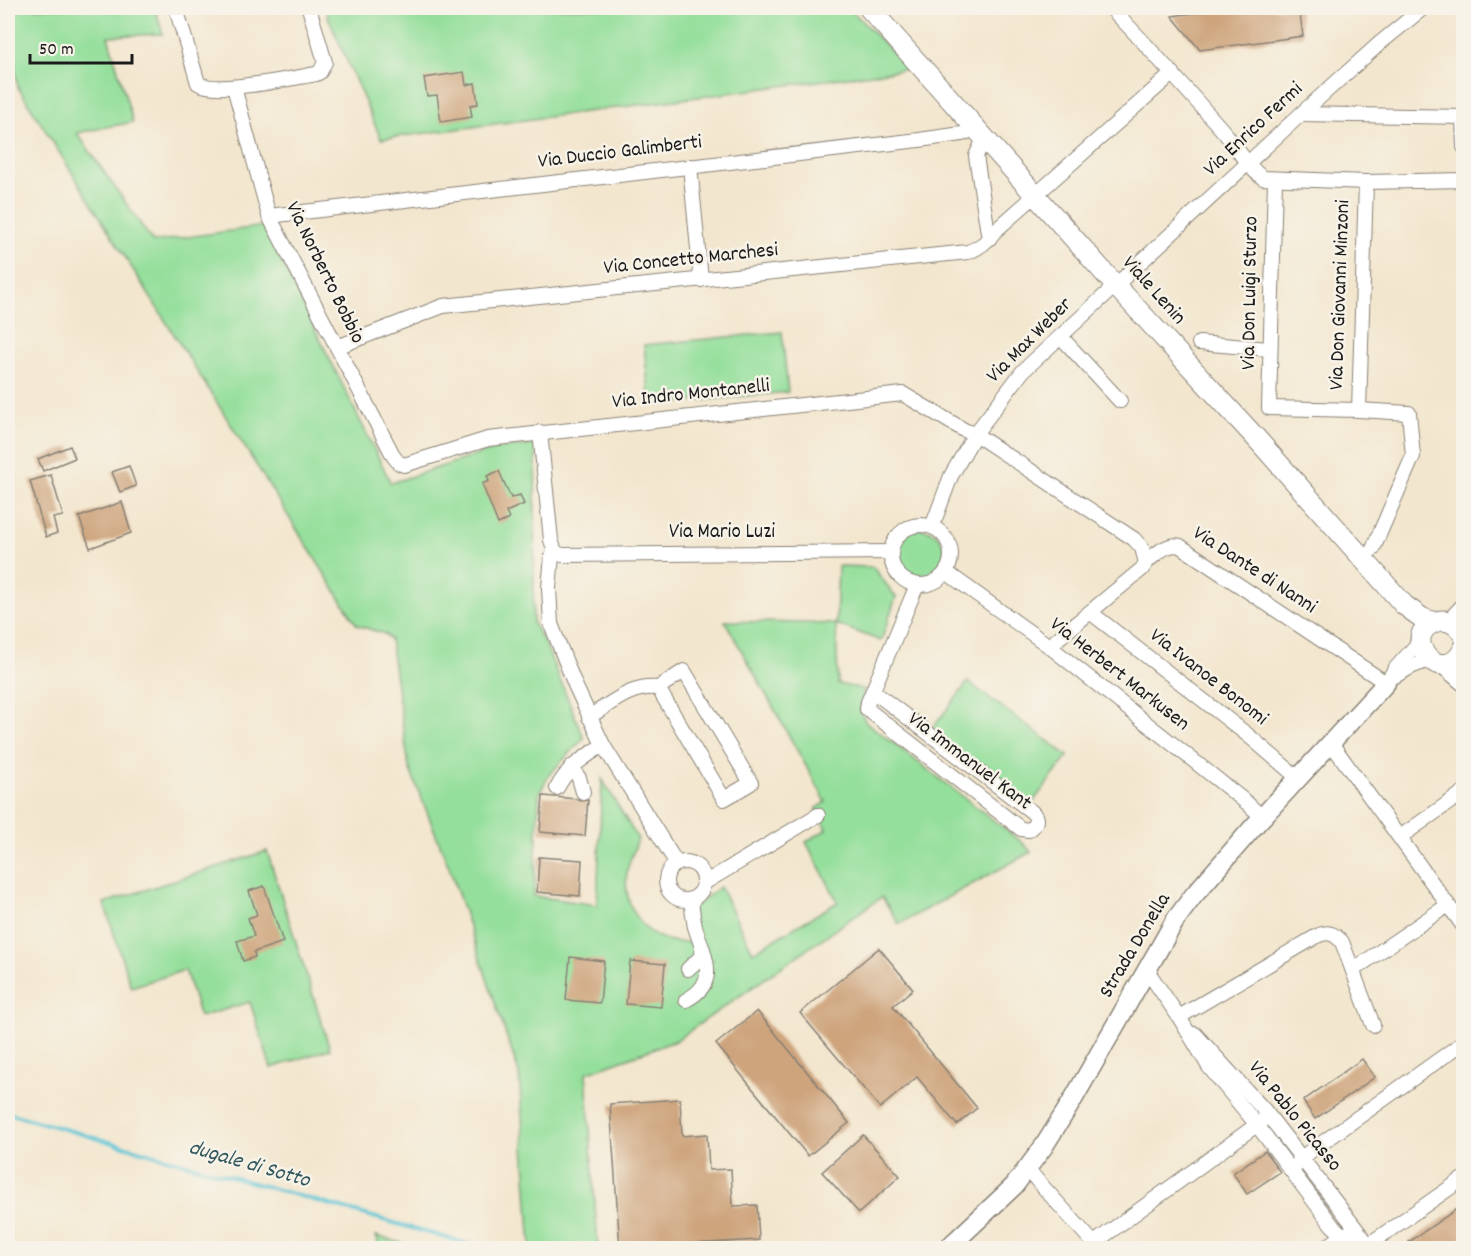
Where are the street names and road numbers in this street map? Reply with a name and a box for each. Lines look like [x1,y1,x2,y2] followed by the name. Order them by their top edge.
[1197,76,1311,184] street label: Via Enrico Fermi
[536,128,704,178] street label: Via Duccio Galimberti
[277,197,371,349] street label: Via Norberto Bobbio
[1323,199,1359,391] street label: Via Don Giovanni Minzoni
[1235,216,1267,370] street label: Via Don Luigi Sturzo
[602,236,780,284] street label: Via Concetto Marchesi
[1114,250,1192,332] street label: Viale Lenin
[980,291,1080,391] street label: Via Max Weber
[611,372,771,418] street label: Via Indro Montanelli
[669,518,775,548] street label: Via Mario Luzi
[1186,520,1322,623] street label: Via Dante di Nanni
[1043,611,1195,739] street label: Via Herbert Markusen
[1142,622,1274,734] street label: Via Ivanoe Bonomi
[901,705,1038,819] street label: Via Immanuel Kant
[1093,887,1180,1004] street label: Strada Donella
[1240,1055,1348,1179] street label: Via Pablo Picasso

